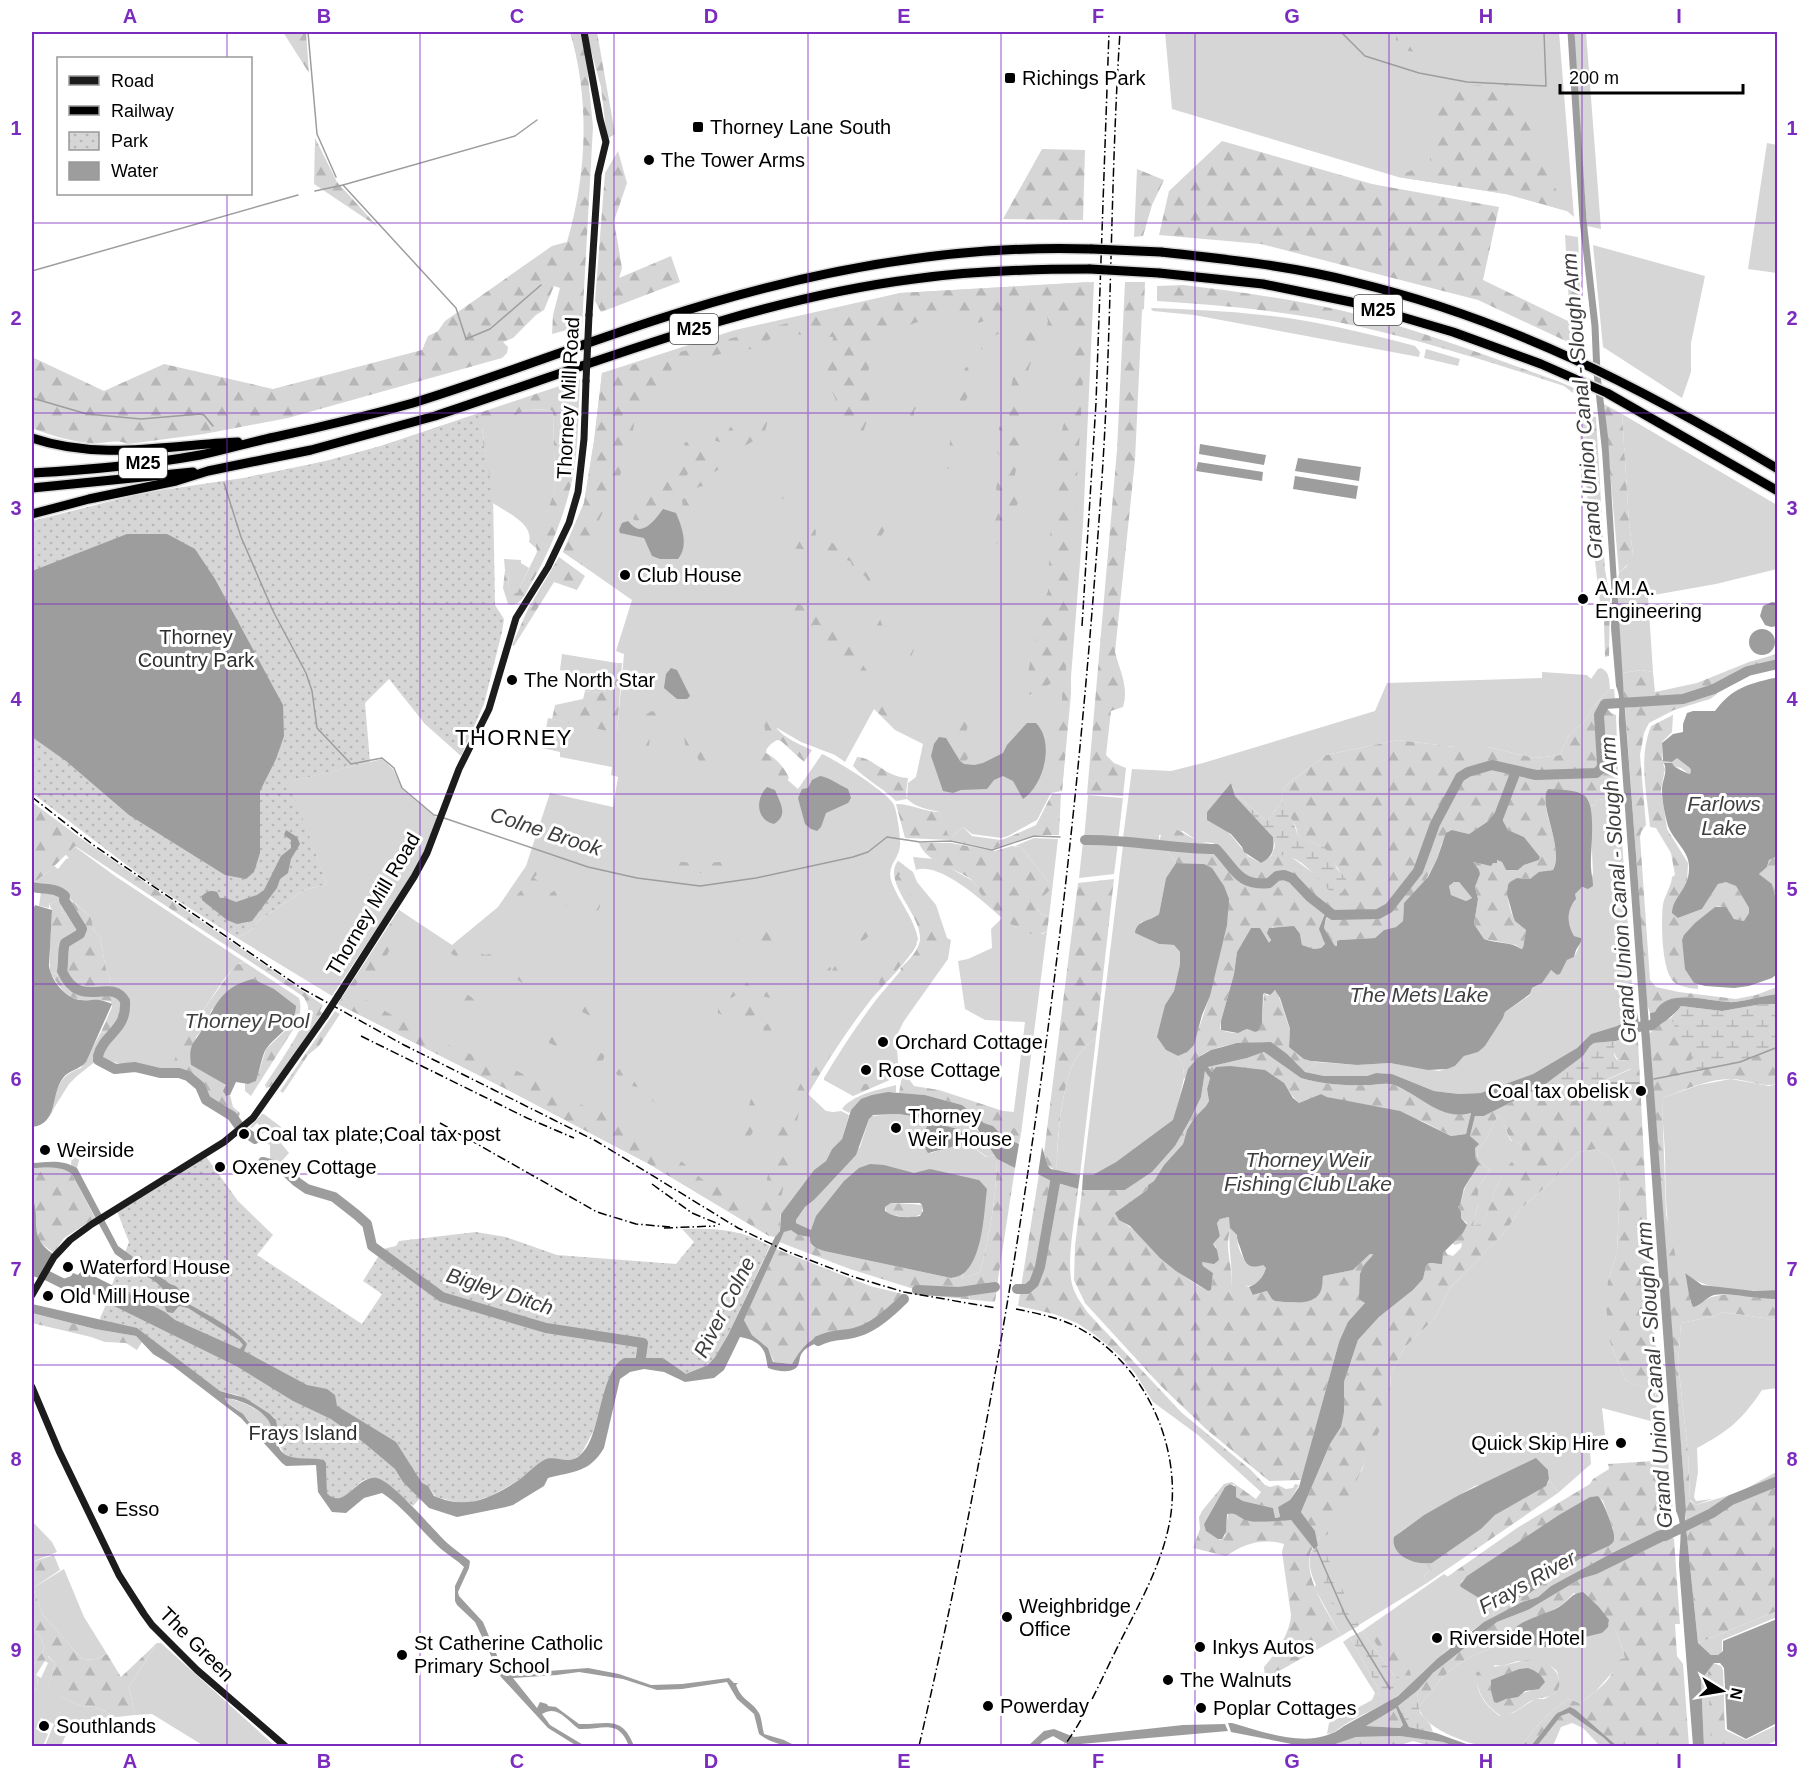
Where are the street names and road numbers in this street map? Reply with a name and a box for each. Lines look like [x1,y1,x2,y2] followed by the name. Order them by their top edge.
[1354,295,1402,325] road number: M25
[670,314,718,344] road number: M25
[553,316,583,480] street label: Thorney Mill Road
[119,448,167,478] road number: M25
[322,829,424,979] street label: Thorney Mill Road
[155,1602,239,1686] street label: The Green

